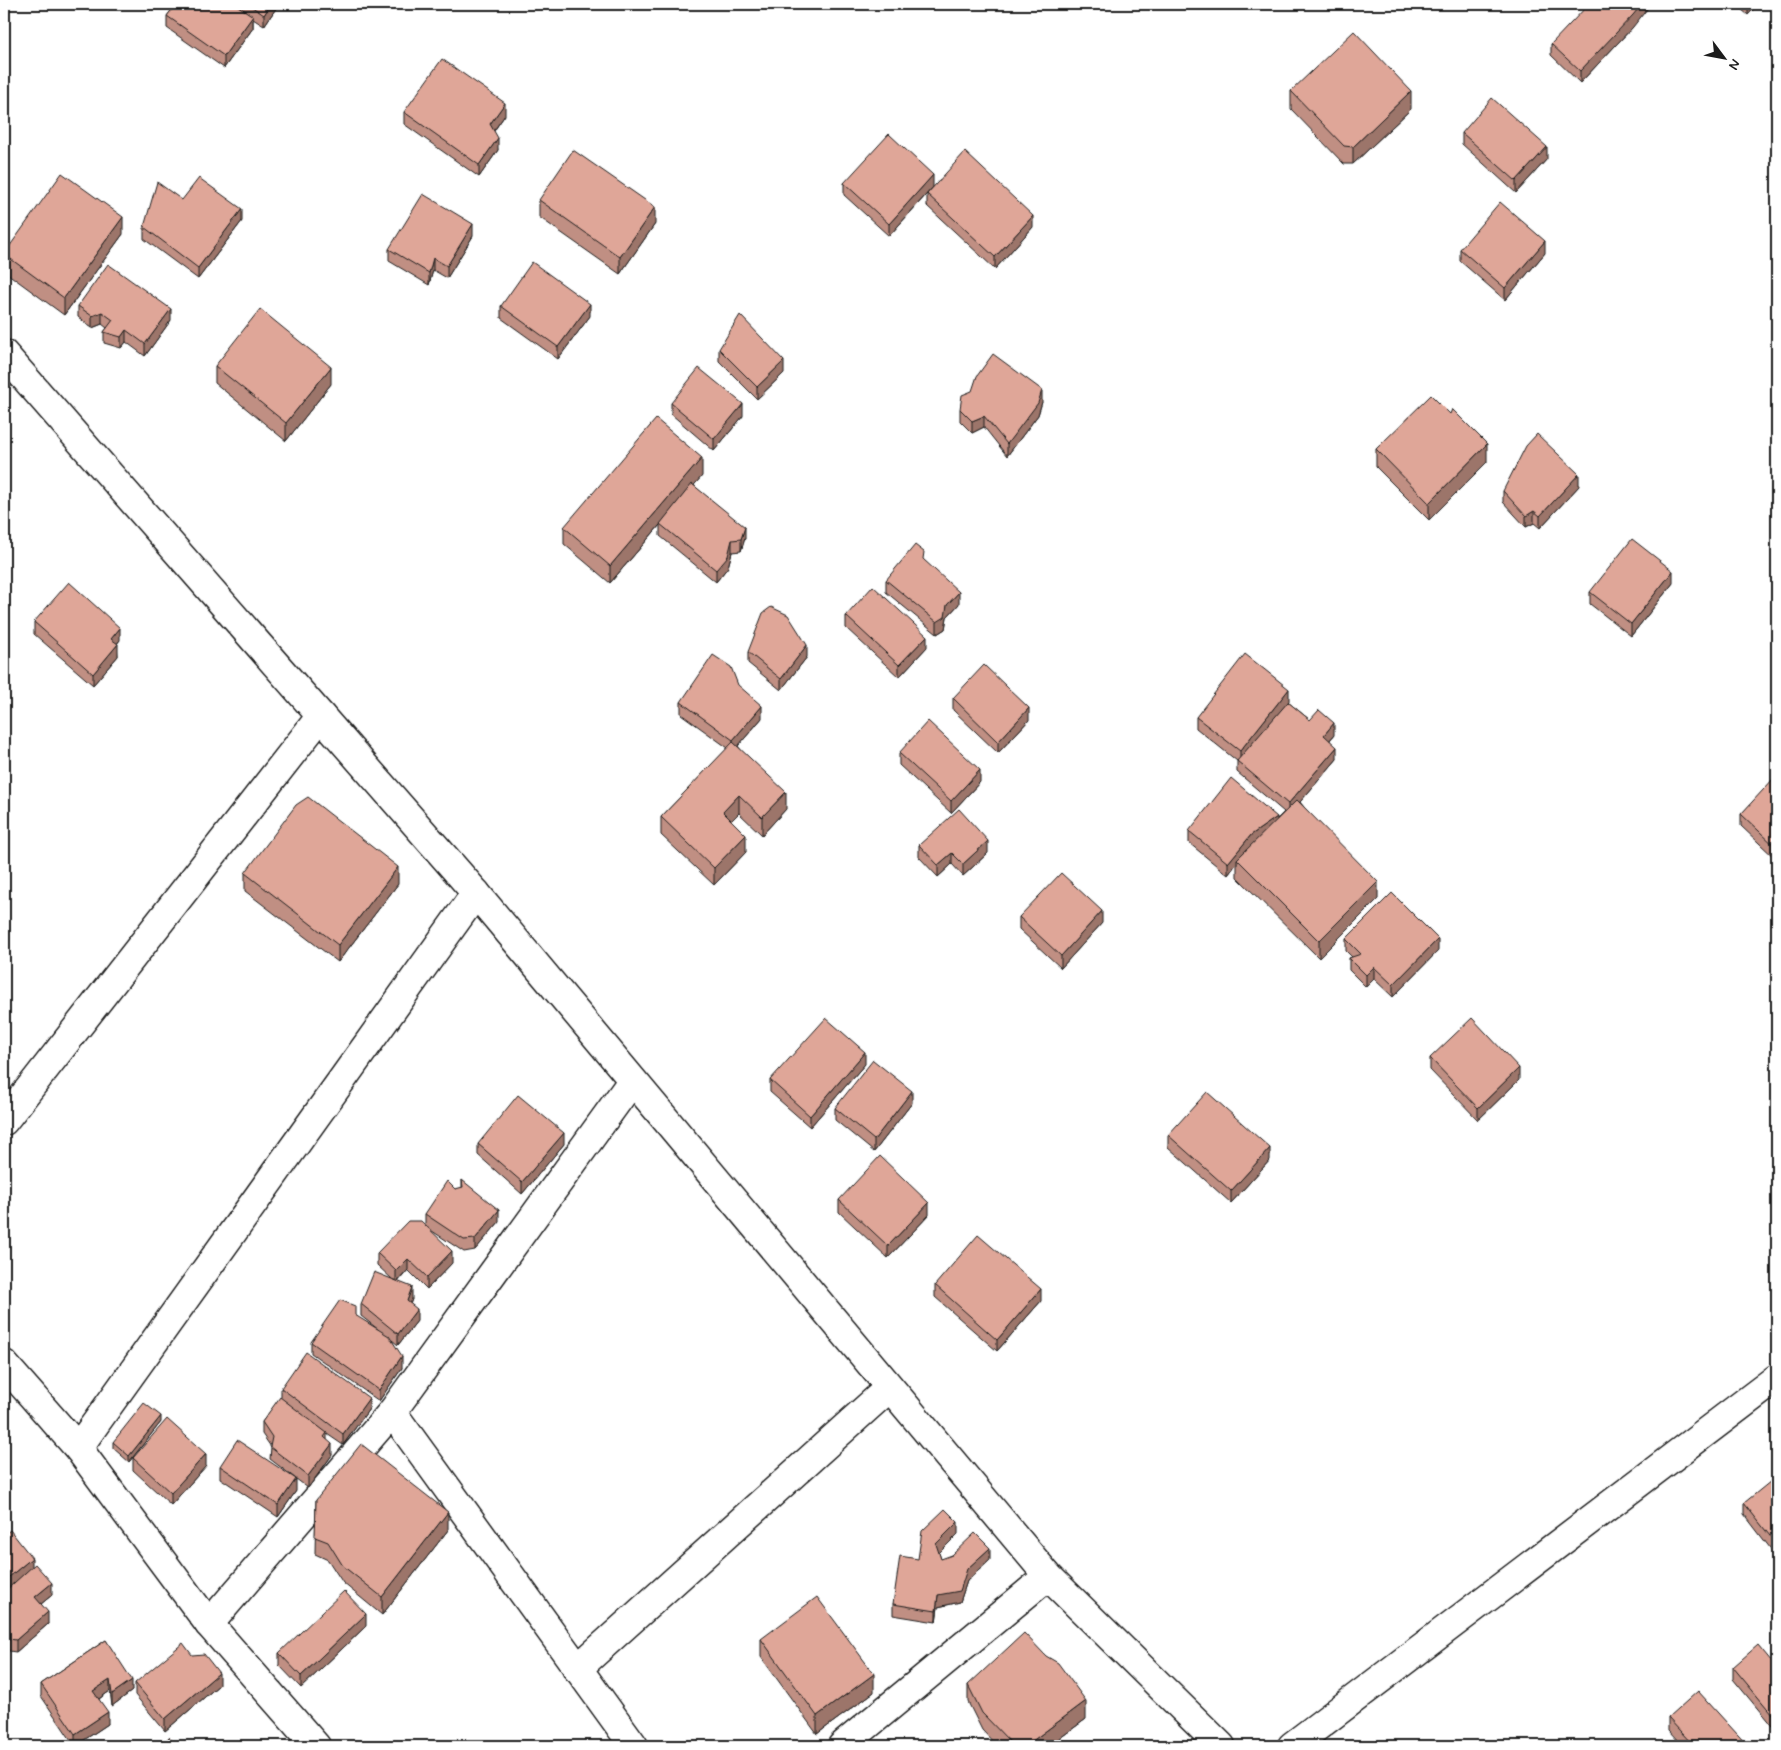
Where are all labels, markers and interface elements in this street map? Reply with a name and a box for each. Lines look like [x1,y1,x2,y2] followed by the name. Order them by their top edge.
[1698,32,1748,82] north arrow
[1724,56,1744,73] text: N

